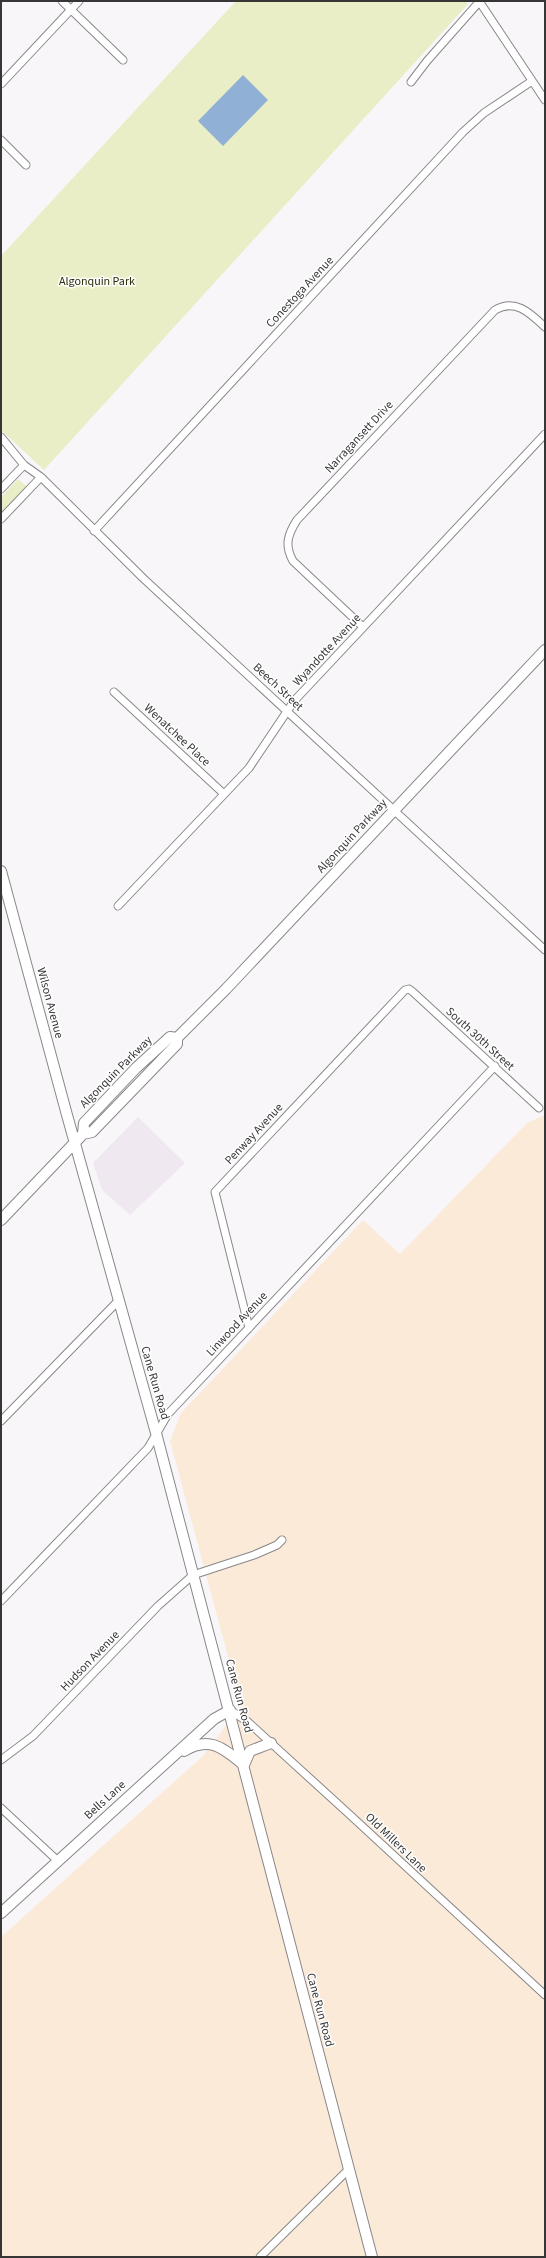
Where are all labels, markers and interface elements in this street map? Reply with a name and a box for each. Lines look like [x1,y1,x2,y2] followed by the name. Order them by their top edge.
[262,252,338,332] street label: Conestoga Avenue
[59,273,135,290] park label: Algonquin Park
[321,397,397,477] street label: Narragansett Drive
[289,610,365,690] street label: Wyandotte Avenue
[249,659,307,715] street label: Beech Street
[140,700,214,770] street label: Wenatchee Place
[313,795,391,877] street label: Algonquin Parkway
[32,966,68,1040] street label: Wilson Avenue
[442,1003,518,1075] street label: South 30th Street
[76,1032,156,1112] street label: Algonquin Parkway
[221,1099,287,1169] street label: Penway Avenue
[202,1288,272,1360] street label: Linwood Avenue
[136,1344,174,1422] street label: Cane Run Road
[57,1627,123,1695] street label: Hudson Avenue
[221,1657,257,1735] street label: Cane Run Road
[80,1777,130,1823] street label: Bells Lane
[361,1809,431,1877] street label: Old Millers Lane
[302,1971,338,2049] street label: Cane Run Road

